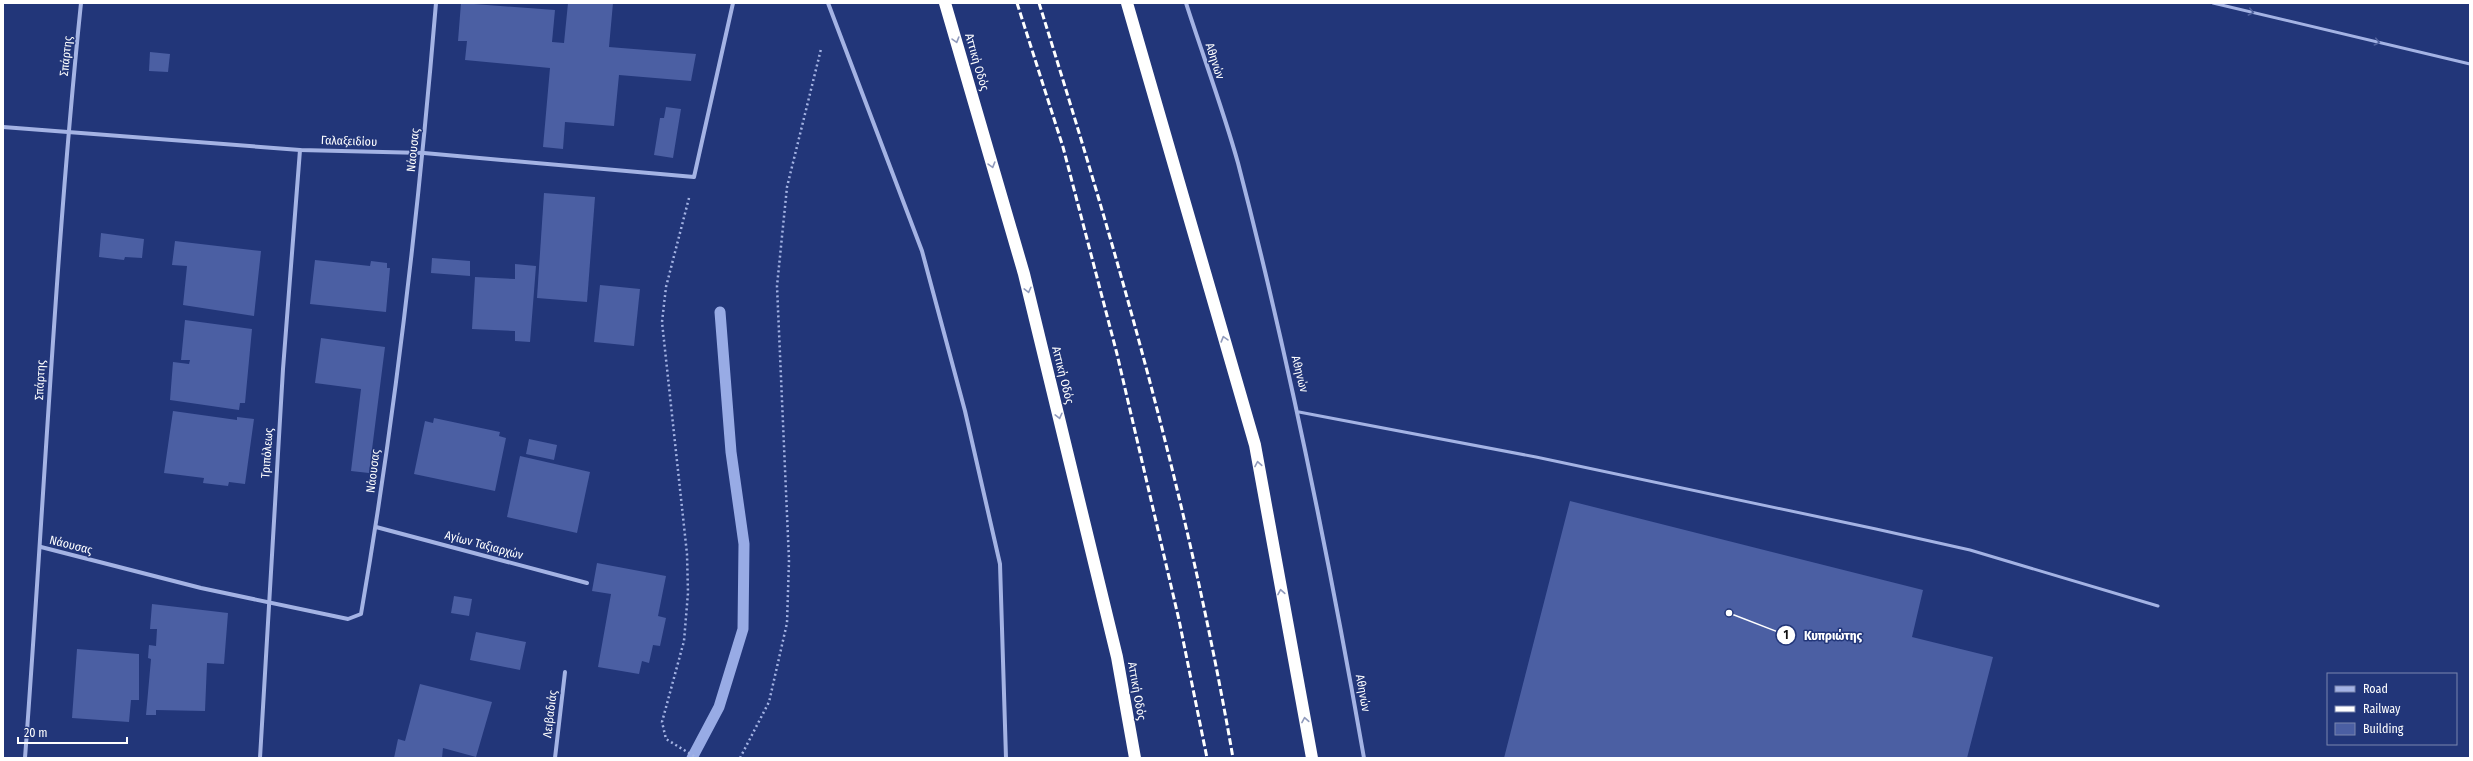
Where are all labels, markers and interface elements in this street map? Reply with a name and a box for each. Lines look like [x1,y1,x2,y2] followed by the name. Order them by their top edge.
[2247,7,2254,16] one-way arrow
[962,32,992,92] street label: Αττική Οδός
[57,35,75,77] street label: Σπάρτης
[951,36,960,43] one-way arrow
[2374,37,2381,46] one-way arrow
[1203,41,1228,82] street label: Αθηνών
[404,127,422,173] street label: Νάουσας
[321,133,377,149] street label: Γαλαξειδίου
[987,161,996,168] one-way arrow
[1023,286,1032,293] one-way arrow
[1220,335,1229,342] one-way arrow
[1049,345,1077,405] street label: Αττική Οδός
[1289,354,1312,395] street label: Αθηνών
[32,360,48,400] street label: Σπάρτης
[1054,413,1062,420] one-way arrow
[258,427,276,479] street label: Τριπόλεως
[363,448,383,494] street label: Νάουσας
[1254,461,1263,467] one-way arrow
[443,528,525,562] street label: Αγίων Ταξιαρχών
[48,533,94,557] street label: Νάουσας
[1278,589,1286,595] one-way arrow
[1776,623,1870,648] callout: Κυπριώτης
[1783,628,1789,642] text: 1
[1804,628,1862,643] text: Κυπριώτης
[1125,661,1149,721] street label: Αττική Οδός
[1353,673,1373,713] street label: Αθηνών
[2327,673,2457,745] legend
[2363,682,2388,696] text: Road
[540,689,560,739] street label: Λειβαδιάς
[2363,702,2401,716] text: Railway
[1301,717,1310,723] one-way arrow
[18,719,127,745] scale bar
[2363,722,2404,736] text: Building
[24,726,48,740] text: 20 m

